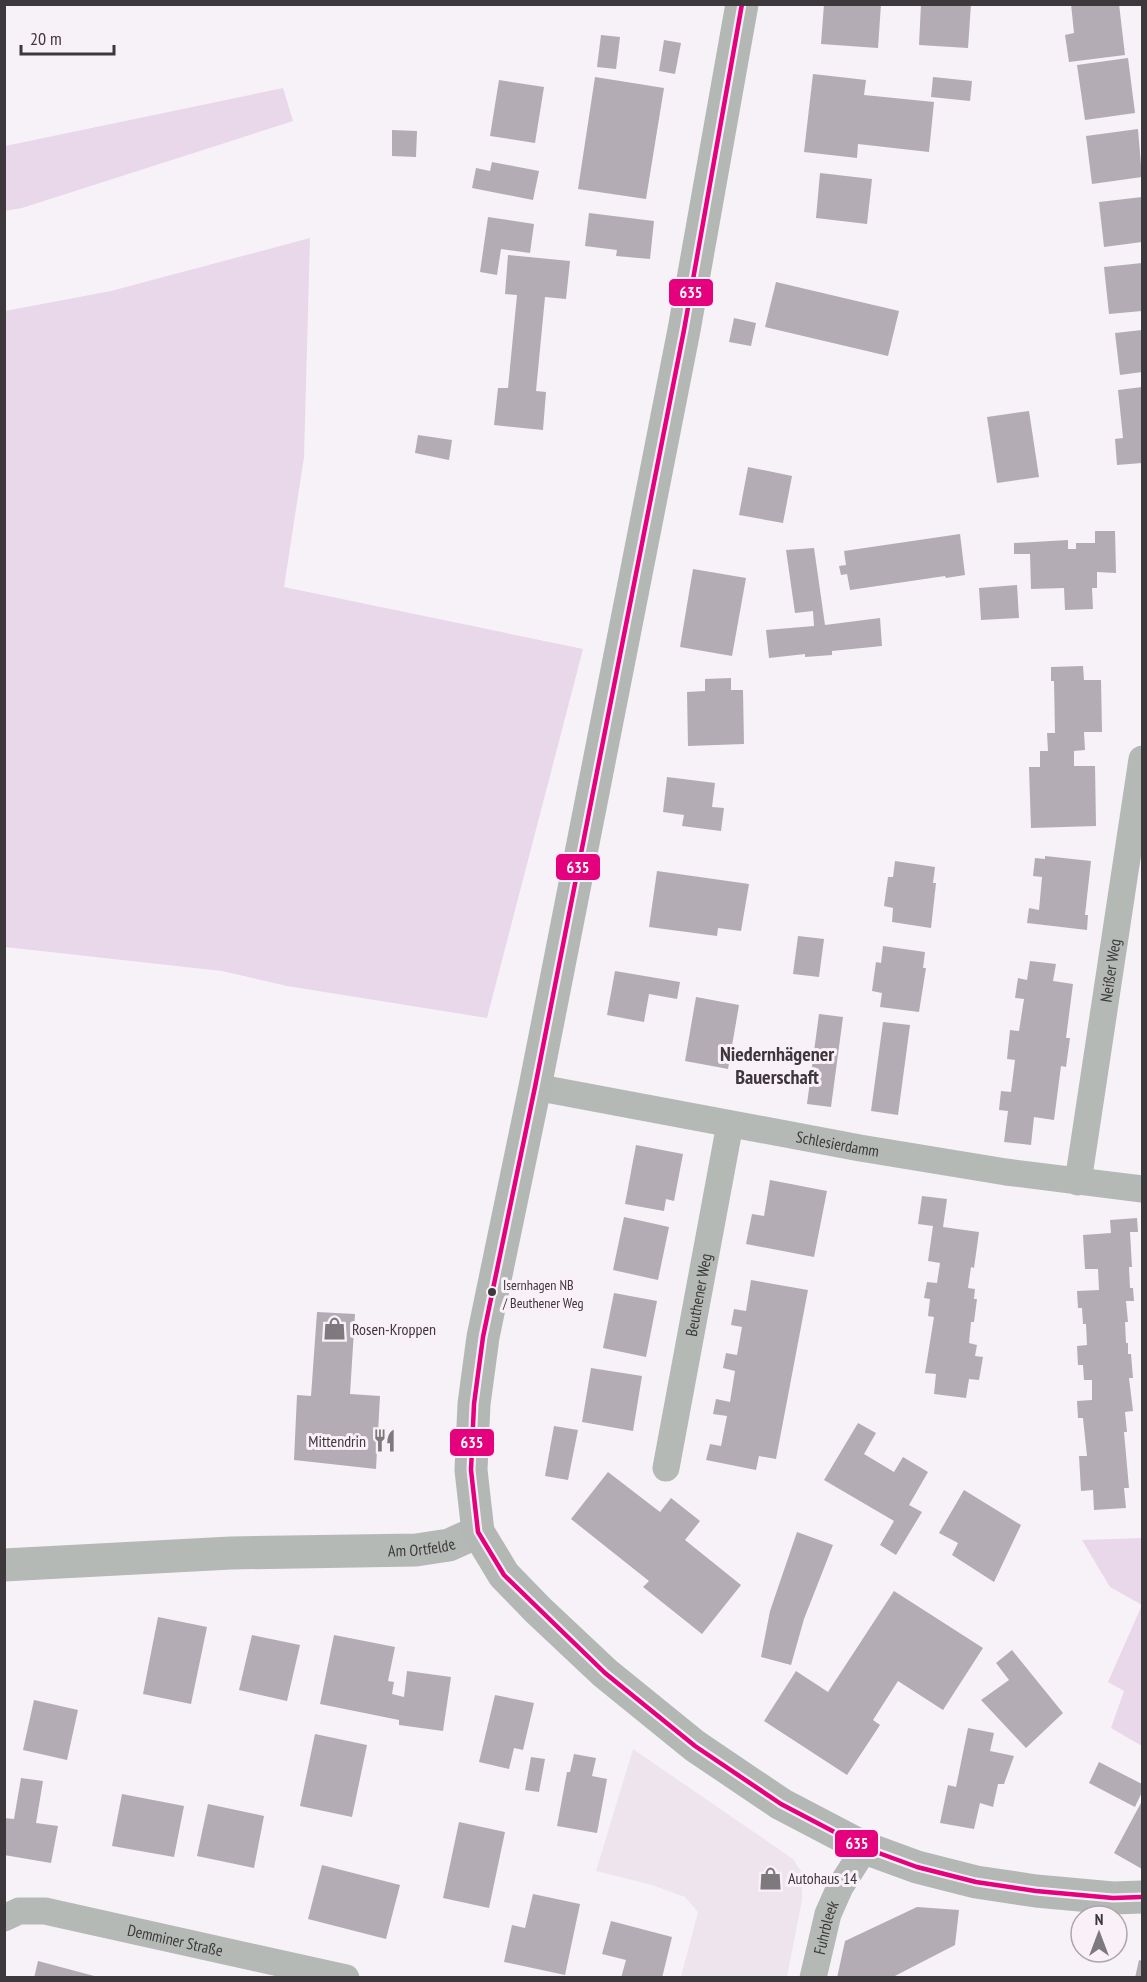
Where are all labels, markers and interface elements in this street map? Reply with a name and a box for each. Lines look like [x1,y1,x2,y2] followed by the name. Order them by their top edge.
[21,18,114,56] scale bar
[30,27,62,50] text: 20 m
[668,278,714,307] line badge: 635
[680,282,702,302] text: 635
[555,853,601,881] line badge: 635
[567,857,589,877] text: 635
[1095,937,1125,1004] street label: Neißer Weg
[720,1041,834,1090] district label: Niedernhägener Bauerschaft
[795,1126,881,1161] street label: Schlesierdamm
[681,1252,716,1338] street label: Beuthener Weg
[502,1276,583,1312] place label: Isernhagen NB / Beuthener Weg
[486,1286,498,1298] marker: Isernhagen NB / Beuthener Weg
[321,1316,347,1342] shop icon: Rosen-Kroppen
[352,1319,436,1339] place label: Rosen-Kroppen
[371,1428,397,1454] restaurant icon: Mittendrin
[449,1428,495,1457] line badge: 635
[308,1431,366,1451] place label: Mittendrin
[461,1432,483,1452] text: 635
[388,1533,458,1560] street label: Am Ortfelde
[834,1829,879,1858] line badge: 635
[846,1833,868,1853] text: 635
[757,1865,783,1891] shop icon: Autohaus 14
[788,1868,857,1888] place label: Autohaus 14
[809,1897,843,1956] street label: Fuhrbleek
[1069,1904,1129,1964] north arrow
[1095,1909,1103,1929] text: N
[126,1920,225,1960] street label: Demminer Straße

